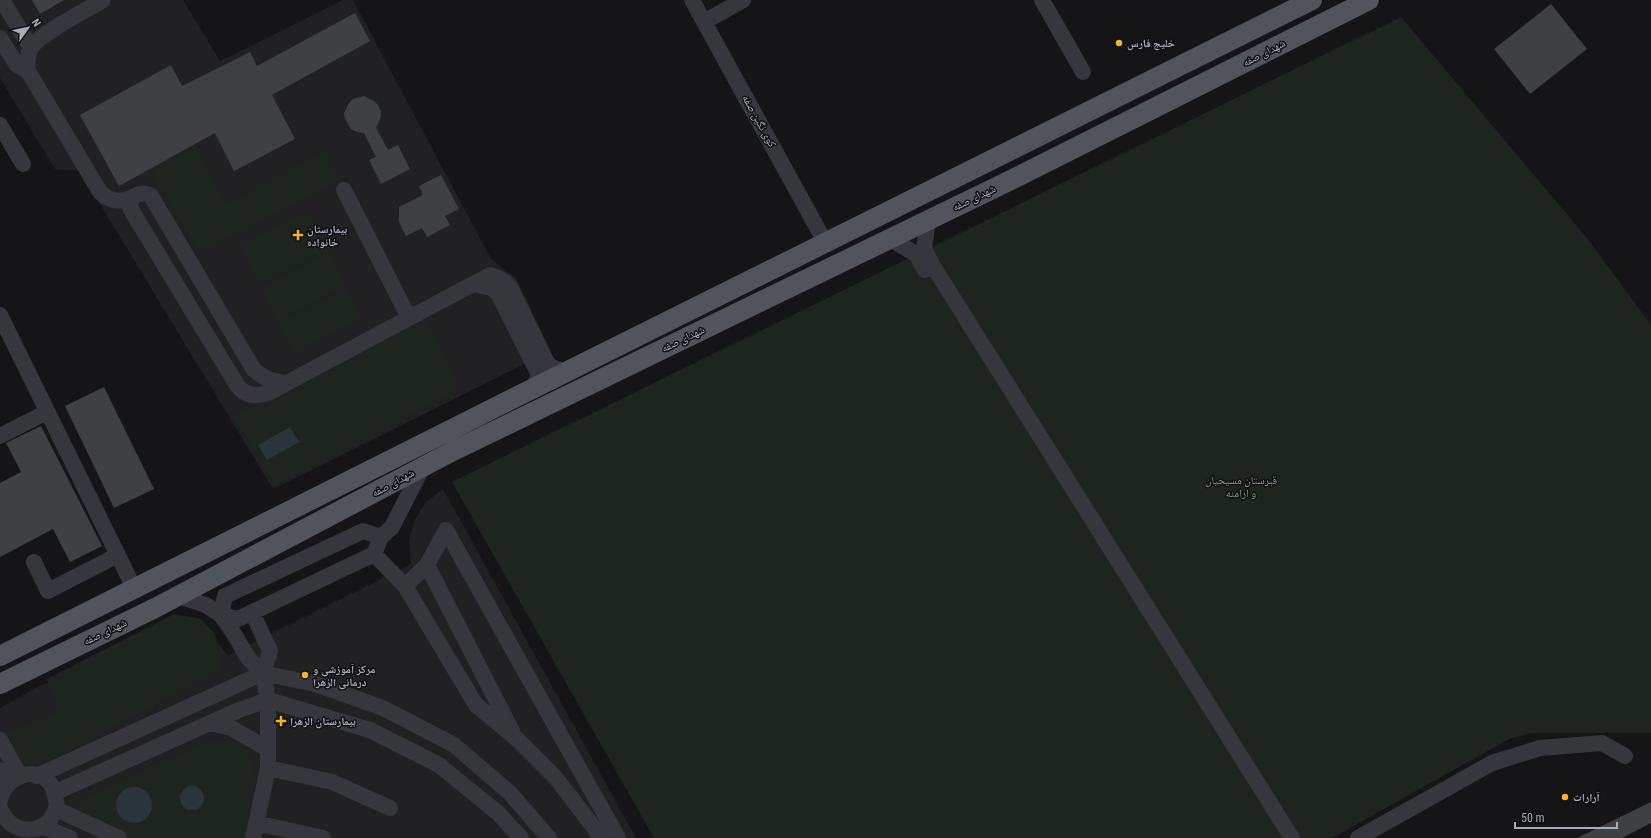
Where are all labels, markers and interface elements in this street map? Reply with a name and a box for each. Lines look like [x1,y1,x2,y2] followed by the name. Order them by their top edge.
[8,8,48,48] north arrow
[29,16,43,29] text: N
[1127,37,1175,51] place label: خلیج فارس
[1240,37,1288,69] street label: شهدای صفه
[1114,38,1124,48] marker: خلیج فارس
[739,93,779,150] street label: کوی نگین صفه
[950,182,998,214] street label: شهدای صفه
[307,223,347,249] place label: بیمارستان خانواده
[292,229,304,241] marker: بیمارستان خانواده
[659,323,707,355] street label: شهدای صفه
[369,466,417,500] street label: شهدای صفه
[1205,474,1277,500] park label: قبرستان مسیحیان و ارامنه
[81,616,129,648] street label: شهدای صفه
[313,663,375,690] place label: مرکز آموزشی و درمانی الزهرا
[300,670,310,680] marker: مرکز آموزشی و درمانی الزهرا
[275,715,287,727] marker: بیمارستان الزهرا
[290,715,356,729] place label: بیمارستان الزهرا
[1573,791,1600,804] place label: آرارات
[1560,792,1570,802] marker: آرارات
[1515,804,1617,830] scale bar
[1521,811,1545,825] text: 50 m

